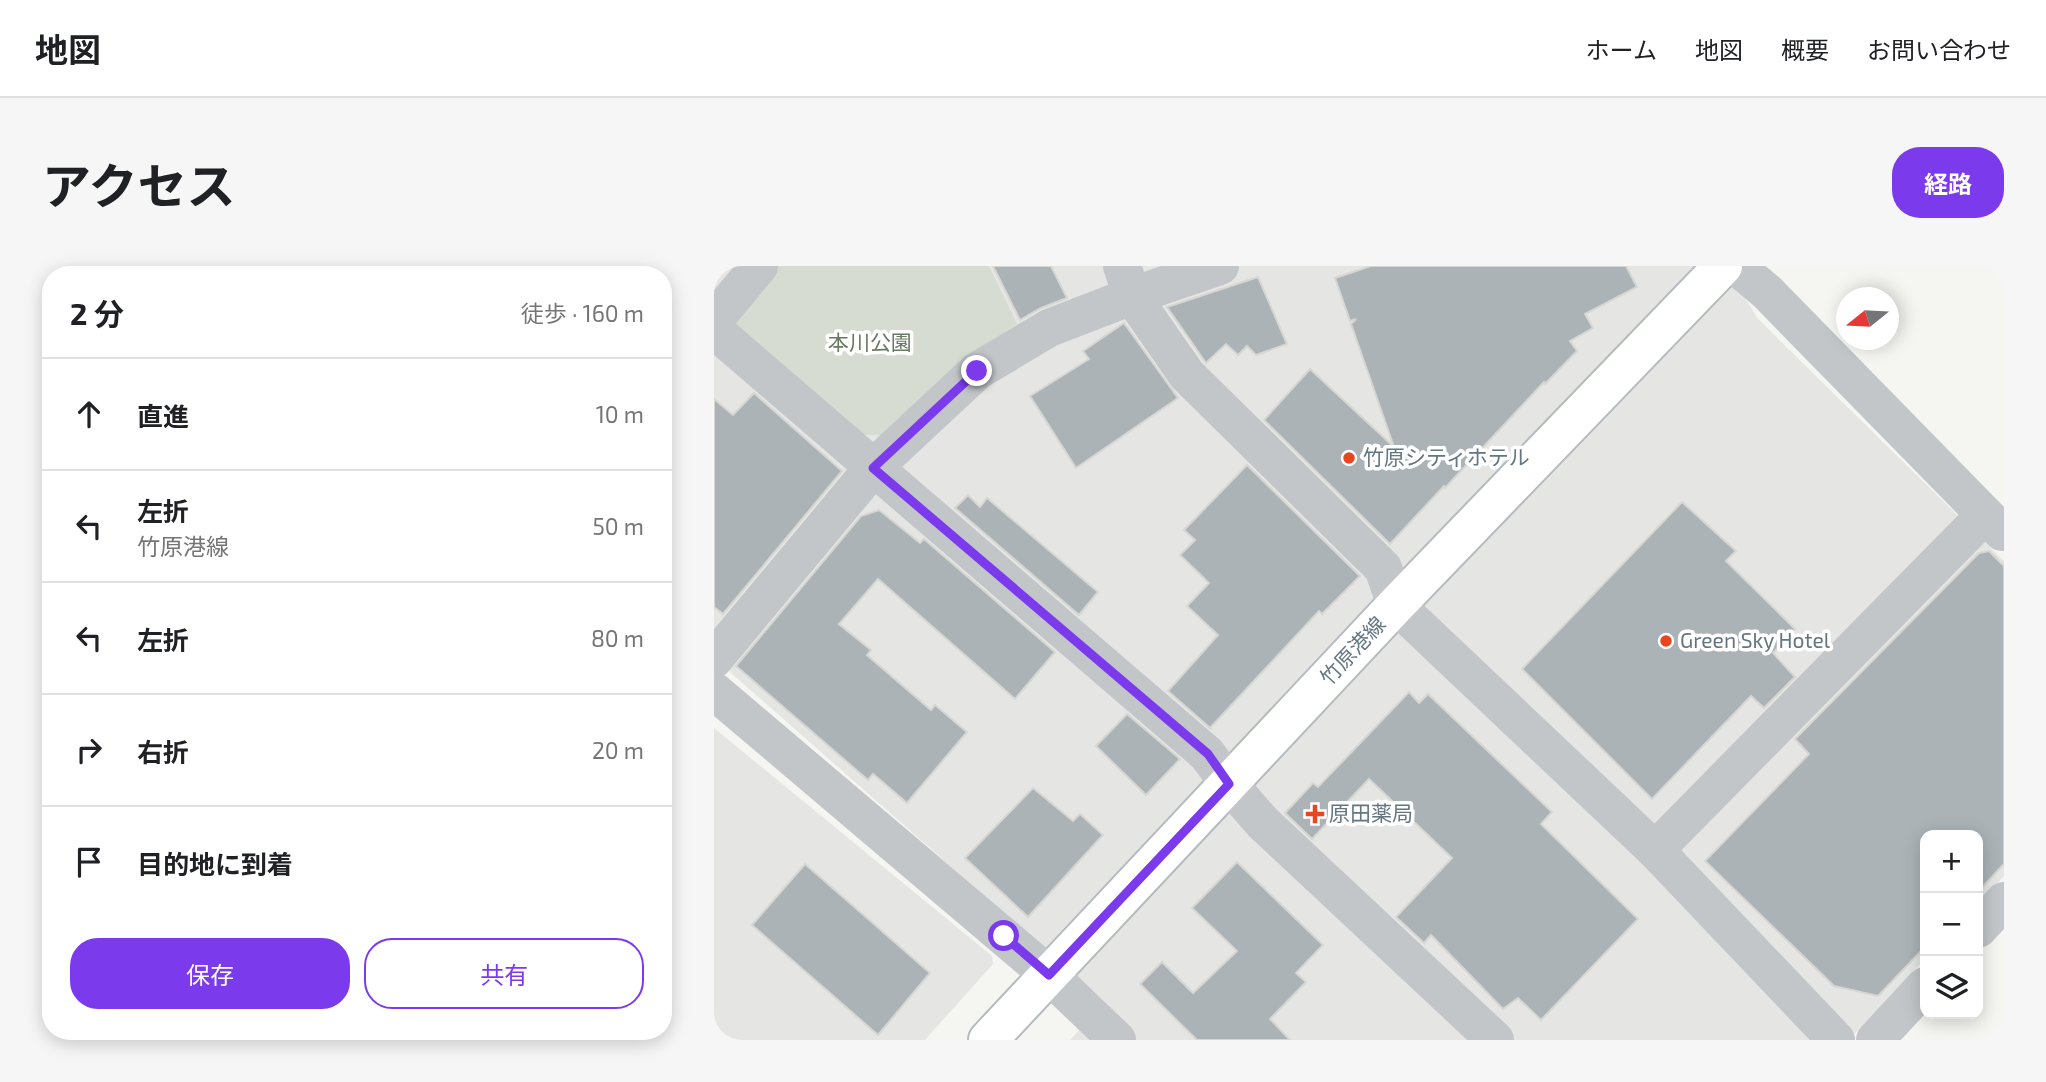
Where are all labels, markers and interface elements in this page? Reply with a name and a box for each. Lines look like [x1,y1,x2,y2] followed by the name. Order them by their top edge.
[35,29,101,69] text: 地図
[1586,35,1657,64] text: ホーム
[1695,35,1743,64] text: 地図
[1781,35,1829,64] text: 概要
[1867,35,2011,64] text: お問い合わせ
[1892,147,2004,218] button: 経路
[42,155,236,214] text: アクセス
[1836,287,1899,350] north arrow
[70,295,124,331] text: 2 分
[521,299,644,327] text: 徒歩 · 160 m
[828,329,912,354] park label: 本川公園
[961,355,992,386] route end
[70,395,108,433] icon: ahead
[137,400,189,431] text: 直進
[596,400,644,428] text: 10 m
[1363,444,1530,469] place label: 竹原シティホテル
[1341,450,1357,466] marker: 竹原シティホテル
[137,495,189,526] text: 左折
[70,507,108,545] icon: left
[593,512,644,540] text: 50 m
[137,532,229,560] text: 竹原港線
[1314,611,1390,689] street label: 竹原港線
[70,619,108,657] icon: left
[137,624,189,655] text: 左折
[591,624,644,652] text: 80 m
[1680,627,1831,652] place label: Green Sky Hotel
[1658,633,1674,649] marker: Green Sky Hotel
[70,731,108,769] icon: right
[137,736,189,767] text: 右折
[592,736,644,764] text: 20 m
[1329,800,1413,825] place label: 原田薬局
[1307,806,1323,822] marker: 原田薬局
[1920,830,1983,1019] map controls
[1920,830,1983,893] button: +
[70,843,108,881] icon: arrive
[137,848,293,879] text: 目的地に到着
[1920,893,1983,956] button: −
[988,920,1019,951] route start
[70,938,350,1009] button: 保存
[364,938,644,1009] button: 共有
[1920,956,1983,1019] button: layers

